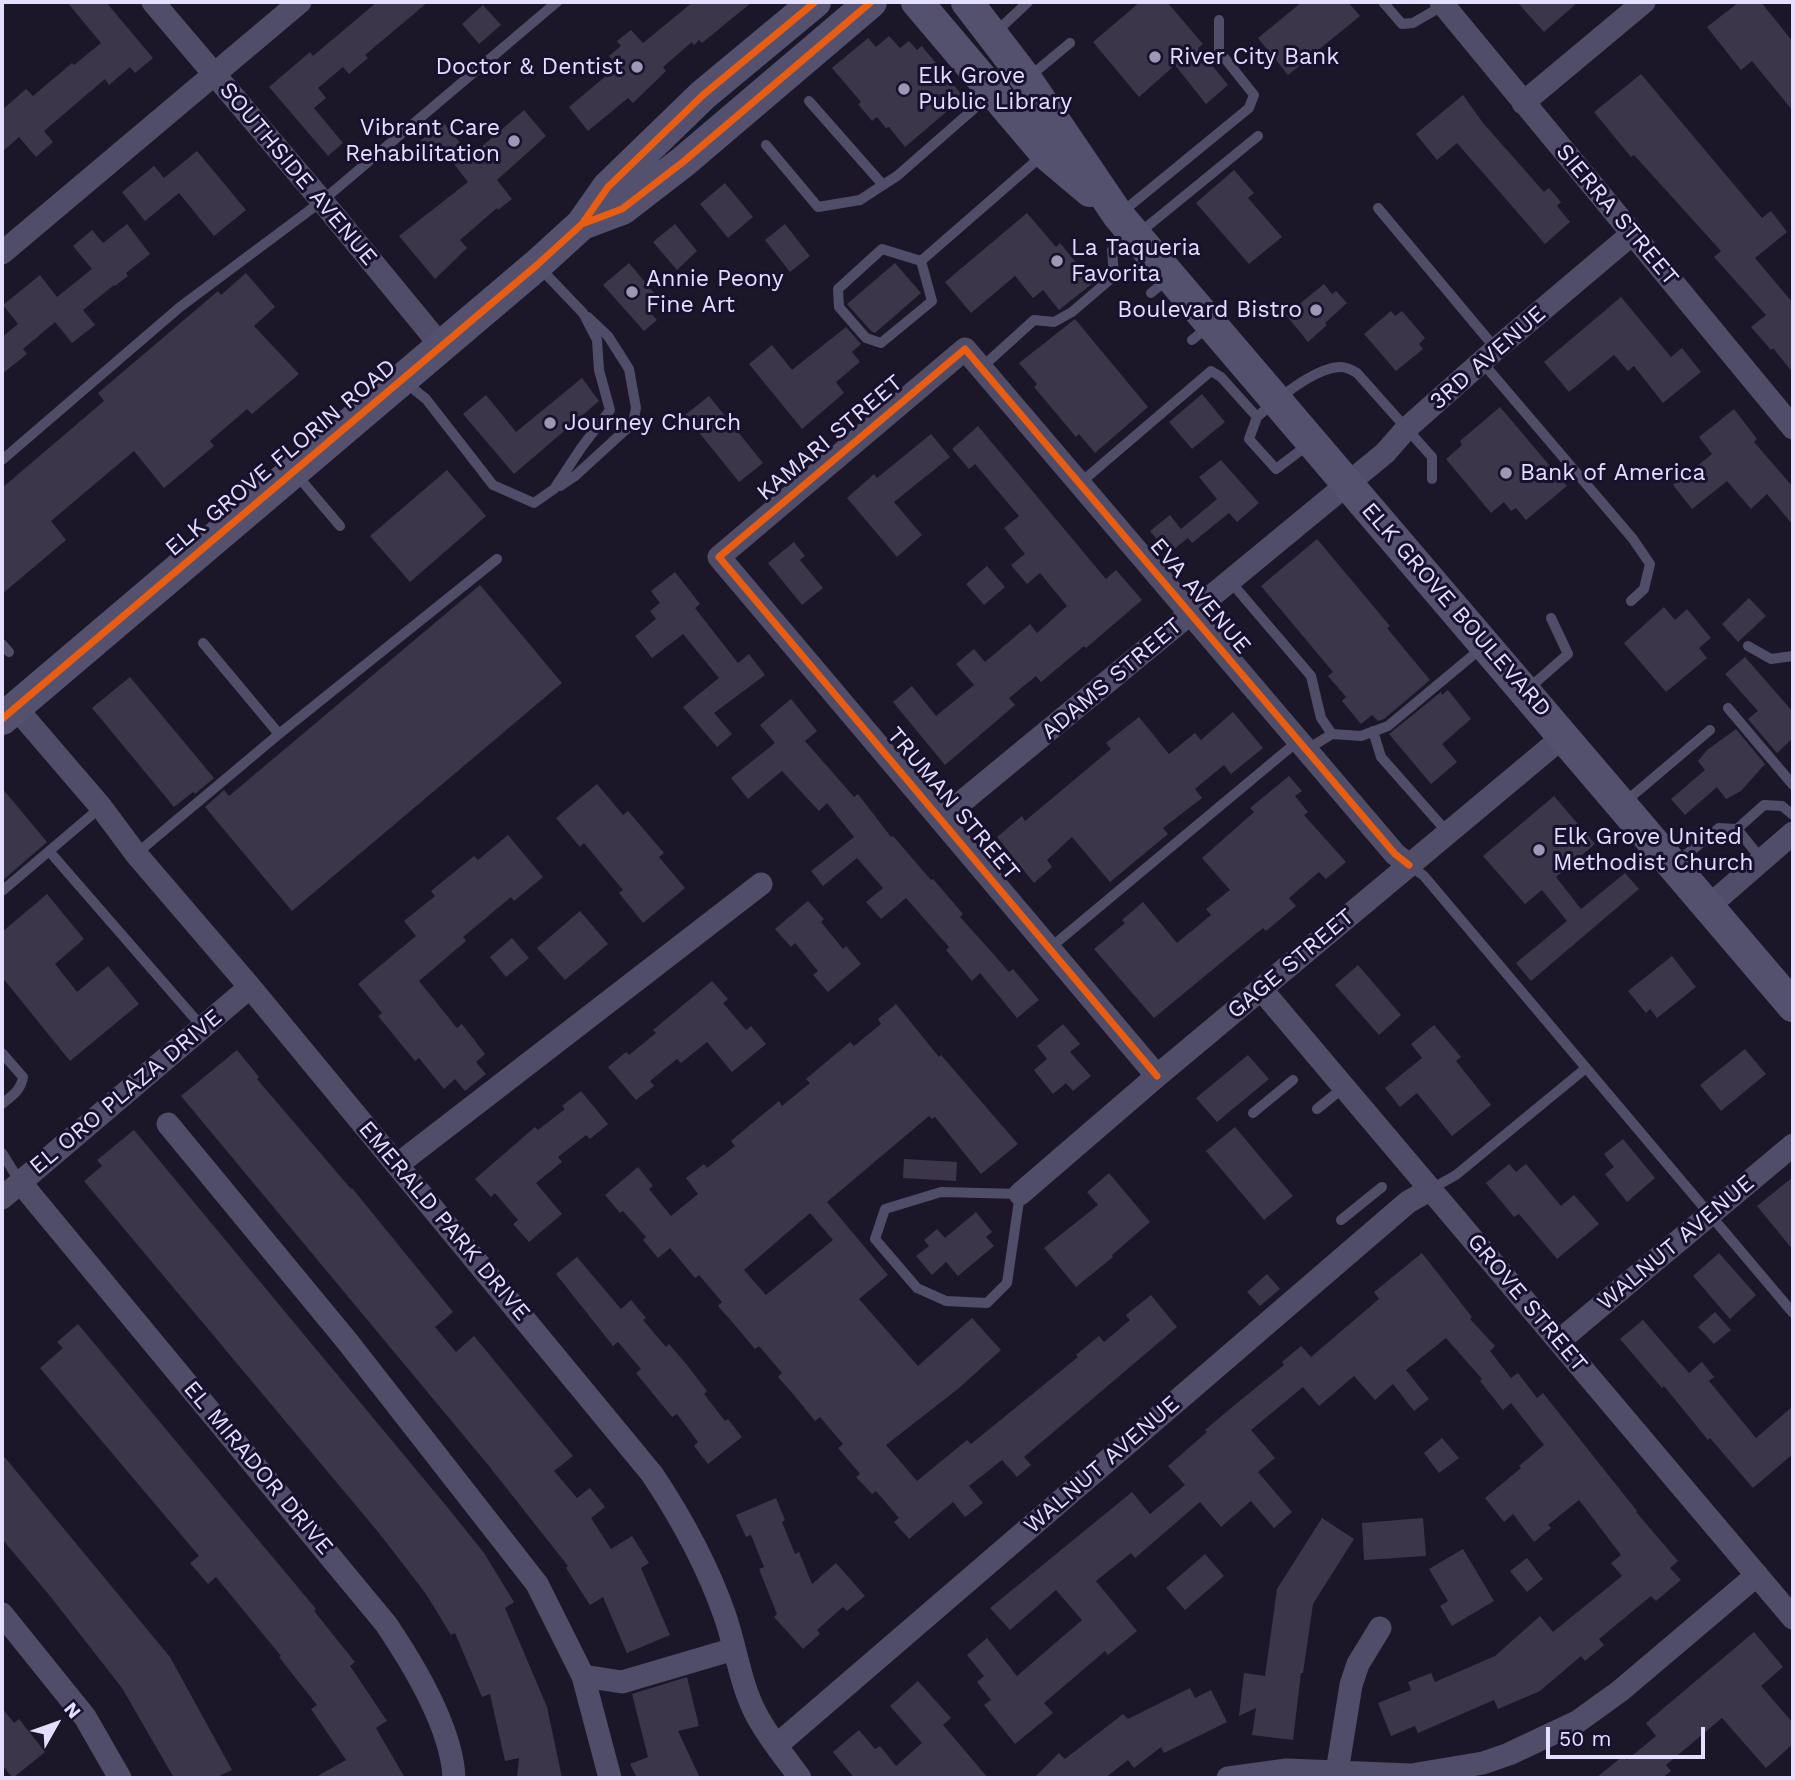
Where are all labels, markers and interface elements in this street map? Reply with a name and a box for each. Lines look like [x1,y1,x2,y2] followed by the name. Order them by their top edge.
[1169,43,1339,71] place label: River City Bank
[1147,49,1163,65] marker: River City Bank
[435,53,623,81] place label: Doctor & Dentist
[629,59,645,75] marker: Doctor & Dentist
[918,62,1072,116] place label: Elk Grove Public Library
[213,77,383,271] street label: SOUTHSIDE AVENUE
[896,81,912,97] marker: Elk Grove Public Library
[345,114,500,168] place label: Vibrant Care Rehabilitation
[506,133,522,149] marker: Vibrant Care Rehabilitation
[1550,139,1684,291] street label: SIERRA STREET
[1071,234,1201,288] place label: La Taqueria Favorita
[1049,253,1065,269] marker: La Taqueria Favorita
[646,265,784,319] place label: Annie Peony Fine Art
[624,284,640,300] marker: Annie Peony Fine Art
[1117,296,1302,324] place label: Boulevard Bistro
[1424,300,1552,416] street label: 3RD AVENUE
[1308,302,1324,318] marker: Boulevard Bistro
[160,353,402,563] street label: ELK GROVE FLORIN ROAD
[752,369,908,507] street label: KAMARI STREET
[564,409,741,437] place label: Journey Church
[542,415,558,431] marker: Journey Church
[1520,459,1705,487] place label: Bank of America
[1498,465,1514,481] marker: Bank of America
[1355,497,1557,723] street label: ELK GROVE BOULEVARD
[1144,533,1256,659] street label: EVA AVENUE
[1036,612,1188,746] street label: ADAMS STREET
[881,722,1025,886] street label: TRUMAN STREET
[1553,823,1754,877] place label: Elk Grove United Methodist Church
[1531,842,1547,858] marker: Elk Grove United Methodist Church
[1222,903,1360,1025] street label: GAGE STREET
[24,1004,228,1180] street label: EL ORO PLAZA DRIVE
[352,1116,536,1326] street label: EMERALD PARK DRIVE
[1592,1169,1760,1317] street label: WALNUT AVENUE
[1461,1228,1593,1378] street label: GROVE STREET
[177,1375,339,1561] street label: EL MIRADOR DRIVE
[1019,1390,1185,1540] street label: WALNUT AVENUE
[21,1689,91,1759] north arrow
[59,1697,86,1723] text: N
[1550,1714,1709,1758] scale bar
[1559,1726,1611,1751] text: 50 m

